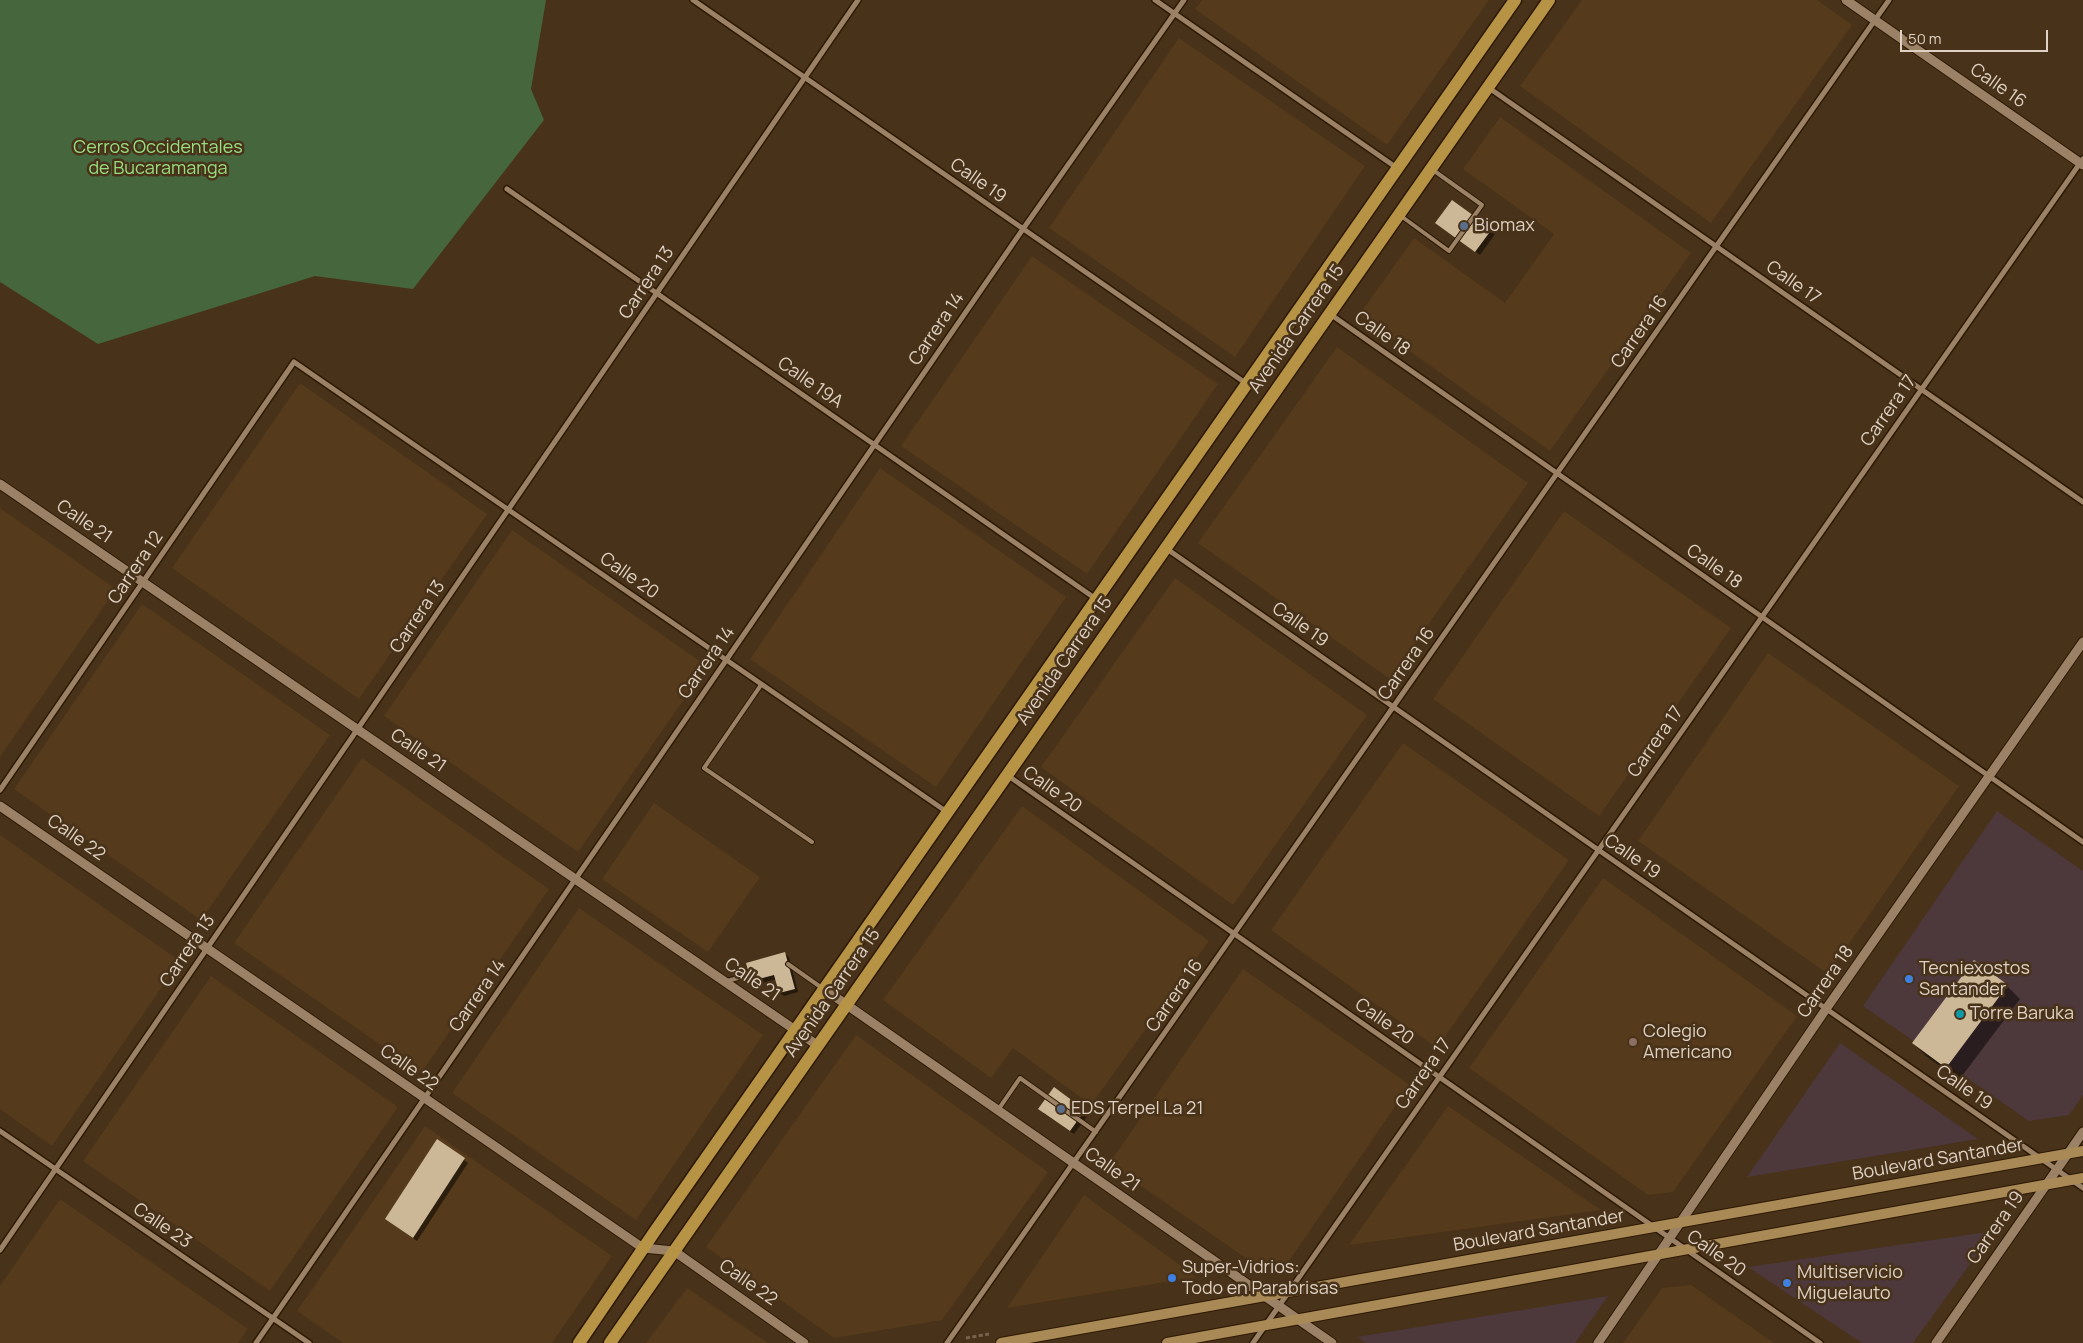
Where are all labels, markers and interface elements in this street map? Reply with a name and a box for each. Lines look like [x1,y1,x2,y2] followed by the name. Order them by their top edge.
[1903,20,2050,52] scale bar
[1908,28,1942,49] text: 50 m
[1966,59,2030,113] street label: Calle 16
[73,137,243,180] park label: Cerros Occidentales de Bucaramanga
[946,154,1010,208] street label: Calle 19
[1474,215,1535,237] place label: Biomax
[1458,220,1470,232] marker: Biomax
[615,243,679,323] street label: Carrera 13
[1762,257,1824,309] street label: Calle 17
[1244,260,1350,398] street label: Avenida Carrera 15
[905,288,969,370] street label: Carrera 14
[1607,291,1673,373] street label: Carrera 16
[1350,307,1414,361] street label: Calle 18
[773,353,847,413] street label: Calle 19A
[1857,371,1921,451] street label: Carrera 17
[52,496,116,548] street label: Calle 21
[104,527,168,609] street label: Carrera 12
[1682,540,1746,594] street label: Calle 18
[596,548,662,604] street label: Calle 20
[386,577,450,657] street label: Carrera 13
[1012,592,1118,730] street label: Avenida Carrera 15
[1268,598,1332,652] street label: Calle 19
[674,623,740,703] street label: Carrera 14
[1374,623,1440,705] street label: Carrera 16
[1624,702,1688,782] street label: Carrera 17
[386,725,450,777] street label: Calle 21
[1019,762,1085,818] street label: Calle 20
[43,810,109,866] street label: Calle 22
[1600,830,1664,884] street label: Calle 19
[156,911,220,991] street label: Carrera 13
[780,924,886,1062] street label: Avenida Carrera 15
[1793,942,1859,1022] street label: Carrera 18
[720,954,784,1006] street label: Calle 21
[1142,955,1208,1037] street label: Carrera 16
[445,956,511,1036] street label: Carrera 14
[1919,958,2030,1001] place label: Tecniexostos Santander
[1903,973,1915,985] marker: Tecniexostos Santander
[1351,994,1417,1050] street label: Calle 20
[1970,1003,2074,1025] place label: Torre Baruka
[1954,1008,1966,1020] marker: Torre Baruka
[1643,1021,1732,1064] place label: Colegio Americano
[1392,1034,1456,1114] street label: Carrera 17
[1627,1036,1639,1048] marker: Colegio Americano
[376,1040,442,1096] street label: Calle 22
[1932,1061,1996,1115] street label: Calle 19
[1071,1098,1203,1120] place label: EDS Terpel La 21
[1055,1103,1067,1115] marker: EDS Terpel La 21
[1851,1134,2025,1186] street label: Boulevard Santander
[1080,1143,1144,1197] street label: Calle 21
[1963,1187,2029,1269] street label: Carrera 19
[129,1199,195,1253] street label: Calle 23
[1452,1205,1626,1257] street label: Boulevard Santander
[1683,1226,1749,1282] street label: Calle 20
[715,1255,781,1311] street label: Calle 22
[1182,1257,1338,1300] place label: Super-Vidrios: Todo en Parabrisas
[1797,1262,1903,1304] place label: Multiservicio Miguelauto
[1166,1272,1178,1284] marker: Super-Vidrios: Todo en Parabrisas
[1781,1277,1793,1289] marker: Multiservicio Miguelauto

